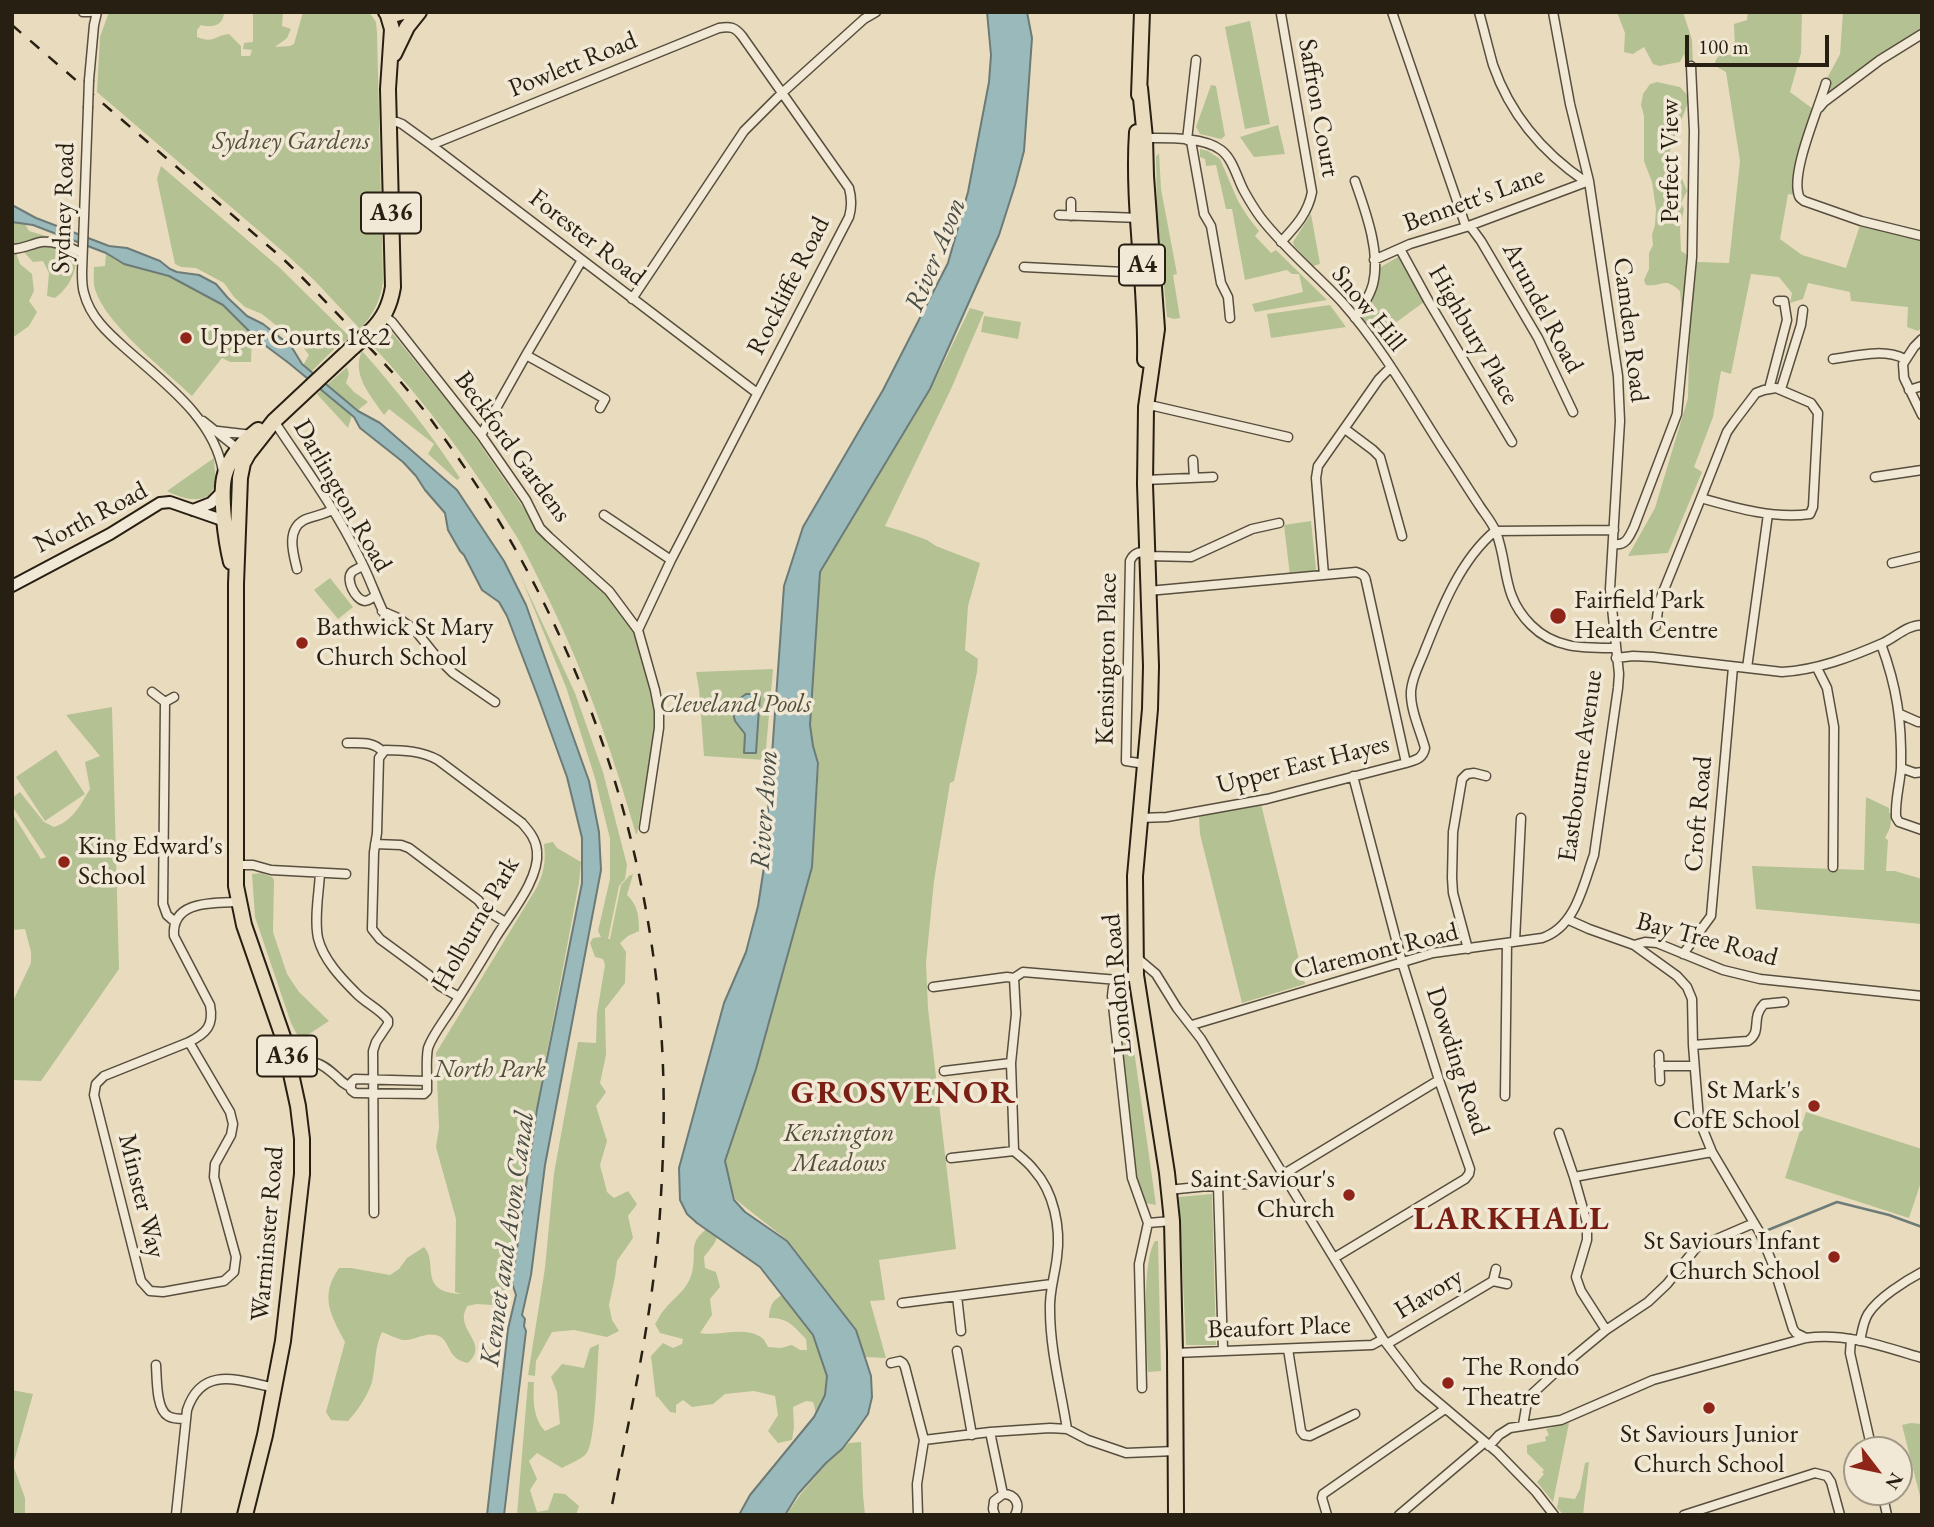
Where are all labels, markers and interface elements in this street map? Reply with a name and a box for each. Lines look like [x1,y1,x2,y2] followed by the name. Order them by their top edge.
[1689,21,1832,65] scale bar
[504,25,642,105] street label: Powlett Road
[1698,33,1749,60] text: 100 m
[1291,36,1345,180] street label: Saffron Court
[1655,99,1687,223] street label: Perfect View
[212,126,370,158] park label: Sydney Gardens
[46,142,82,274] street label: Sydney Road
[1399,160,1549,240] street label: Bennett's Lane
[523,183,651,293] street label: Forester Road
[361,192,421,233] road number: A36
[898,193,974,317] water label: River Avon
[741,212,837,360] street label: Rockliffe Road
[1495,237,1589,379] street label: Arundel Road
[1119,244,1165,286] road number: A4
[1606,256,1654,404] street label: Camden Road
[1324,260,1412,358] street label: Snow Hill
[1421,260,1525,410] street label: Highbury Place
[200,322,390,354] place label: Upper Courts 1&2
[178,330,194,346] marker: Upper Courts 1&2
[447,365,577,529] street label: Beckford Gardens
[286,414,398,578] street label: Darlington Road
[29,475,153,561] street label: North Road
[1090,572,1124,746] street label: Kensington Place
[1574,585,1718,646] place label: Fairfield Park Health Centre
[1548,606,1568,626] marker: Fairfield Park Health Centre
[316,612,494,674] place label: Bathwick St Mary Church School
[294,635,310,651] marker: Bathwick St Mary Church School
[1552,668,1610,864] street label: Eastbourne Avenue
[659,689,811,721] park label: Cleveland Pools
[1213,728,1393,802] street label: Upper East Hayes
[744,749,786,871] water label: River Avon
[1678,755,1720,873] street label: Croft Road
[78,831,223,892] place label: King Edward's School
[425,852,527,996] street label: Holburne Park
[56,854,72,870] marker: King Edward's School
[1633,906,1781,974] street label: Bay Tree Road
[1096,912,1140,1056] street label: London Road
[1290,916,1462,988] street label: Claremont Road
[1418,983,1496,1139] street label: Dowding Road
[257,1036,317,1076] road number: A36
[434,1054,546,1086] park label: North Park
[792,1074,1016,1114] district label: GROSVENOR
[1673,1075,1800,1136] place label: St Mark's CofE School
[1806,1098,1822,1114] marker: St Mark's CofE School
[473,1109,543,1369] water label: Kennet and Avon Canal
[784,1118,894,1180] park label: Kensington Meadows
[111,1131,171,1261] street label: Minster Way
[245,1145,291,1323] street label: Warminster Road
[1191,1164,1335,1226] place label: Saint Saviour's Church
[1341,1187,1357,1203] marker: Saint Saviour's Church
[1414,1200,1610,1240] district label: LARKHALL
[1644,1226,1820,1288] place label: St Saviours Infant Church School
[1826,1249,1842,1265] marker: St Saviours Infant Church School
[1389,1261,1469,1327] street label: Havory
[1207,1310,1351,1346] street label: Beaufort Place
[1462,1352,1579,1414] place label: The Rondo Theatre
[1440,1375,1456,1391] marker: The Rondo Theatre
[1701,1400,1717,1416] marker: St Saviours Junior Church School
[1620,1419,1798,1480] place label: St Saviours Junior Church School
[1843,1436,1913,1506] north arrow
[1880,1468,1909,1494] text: N

